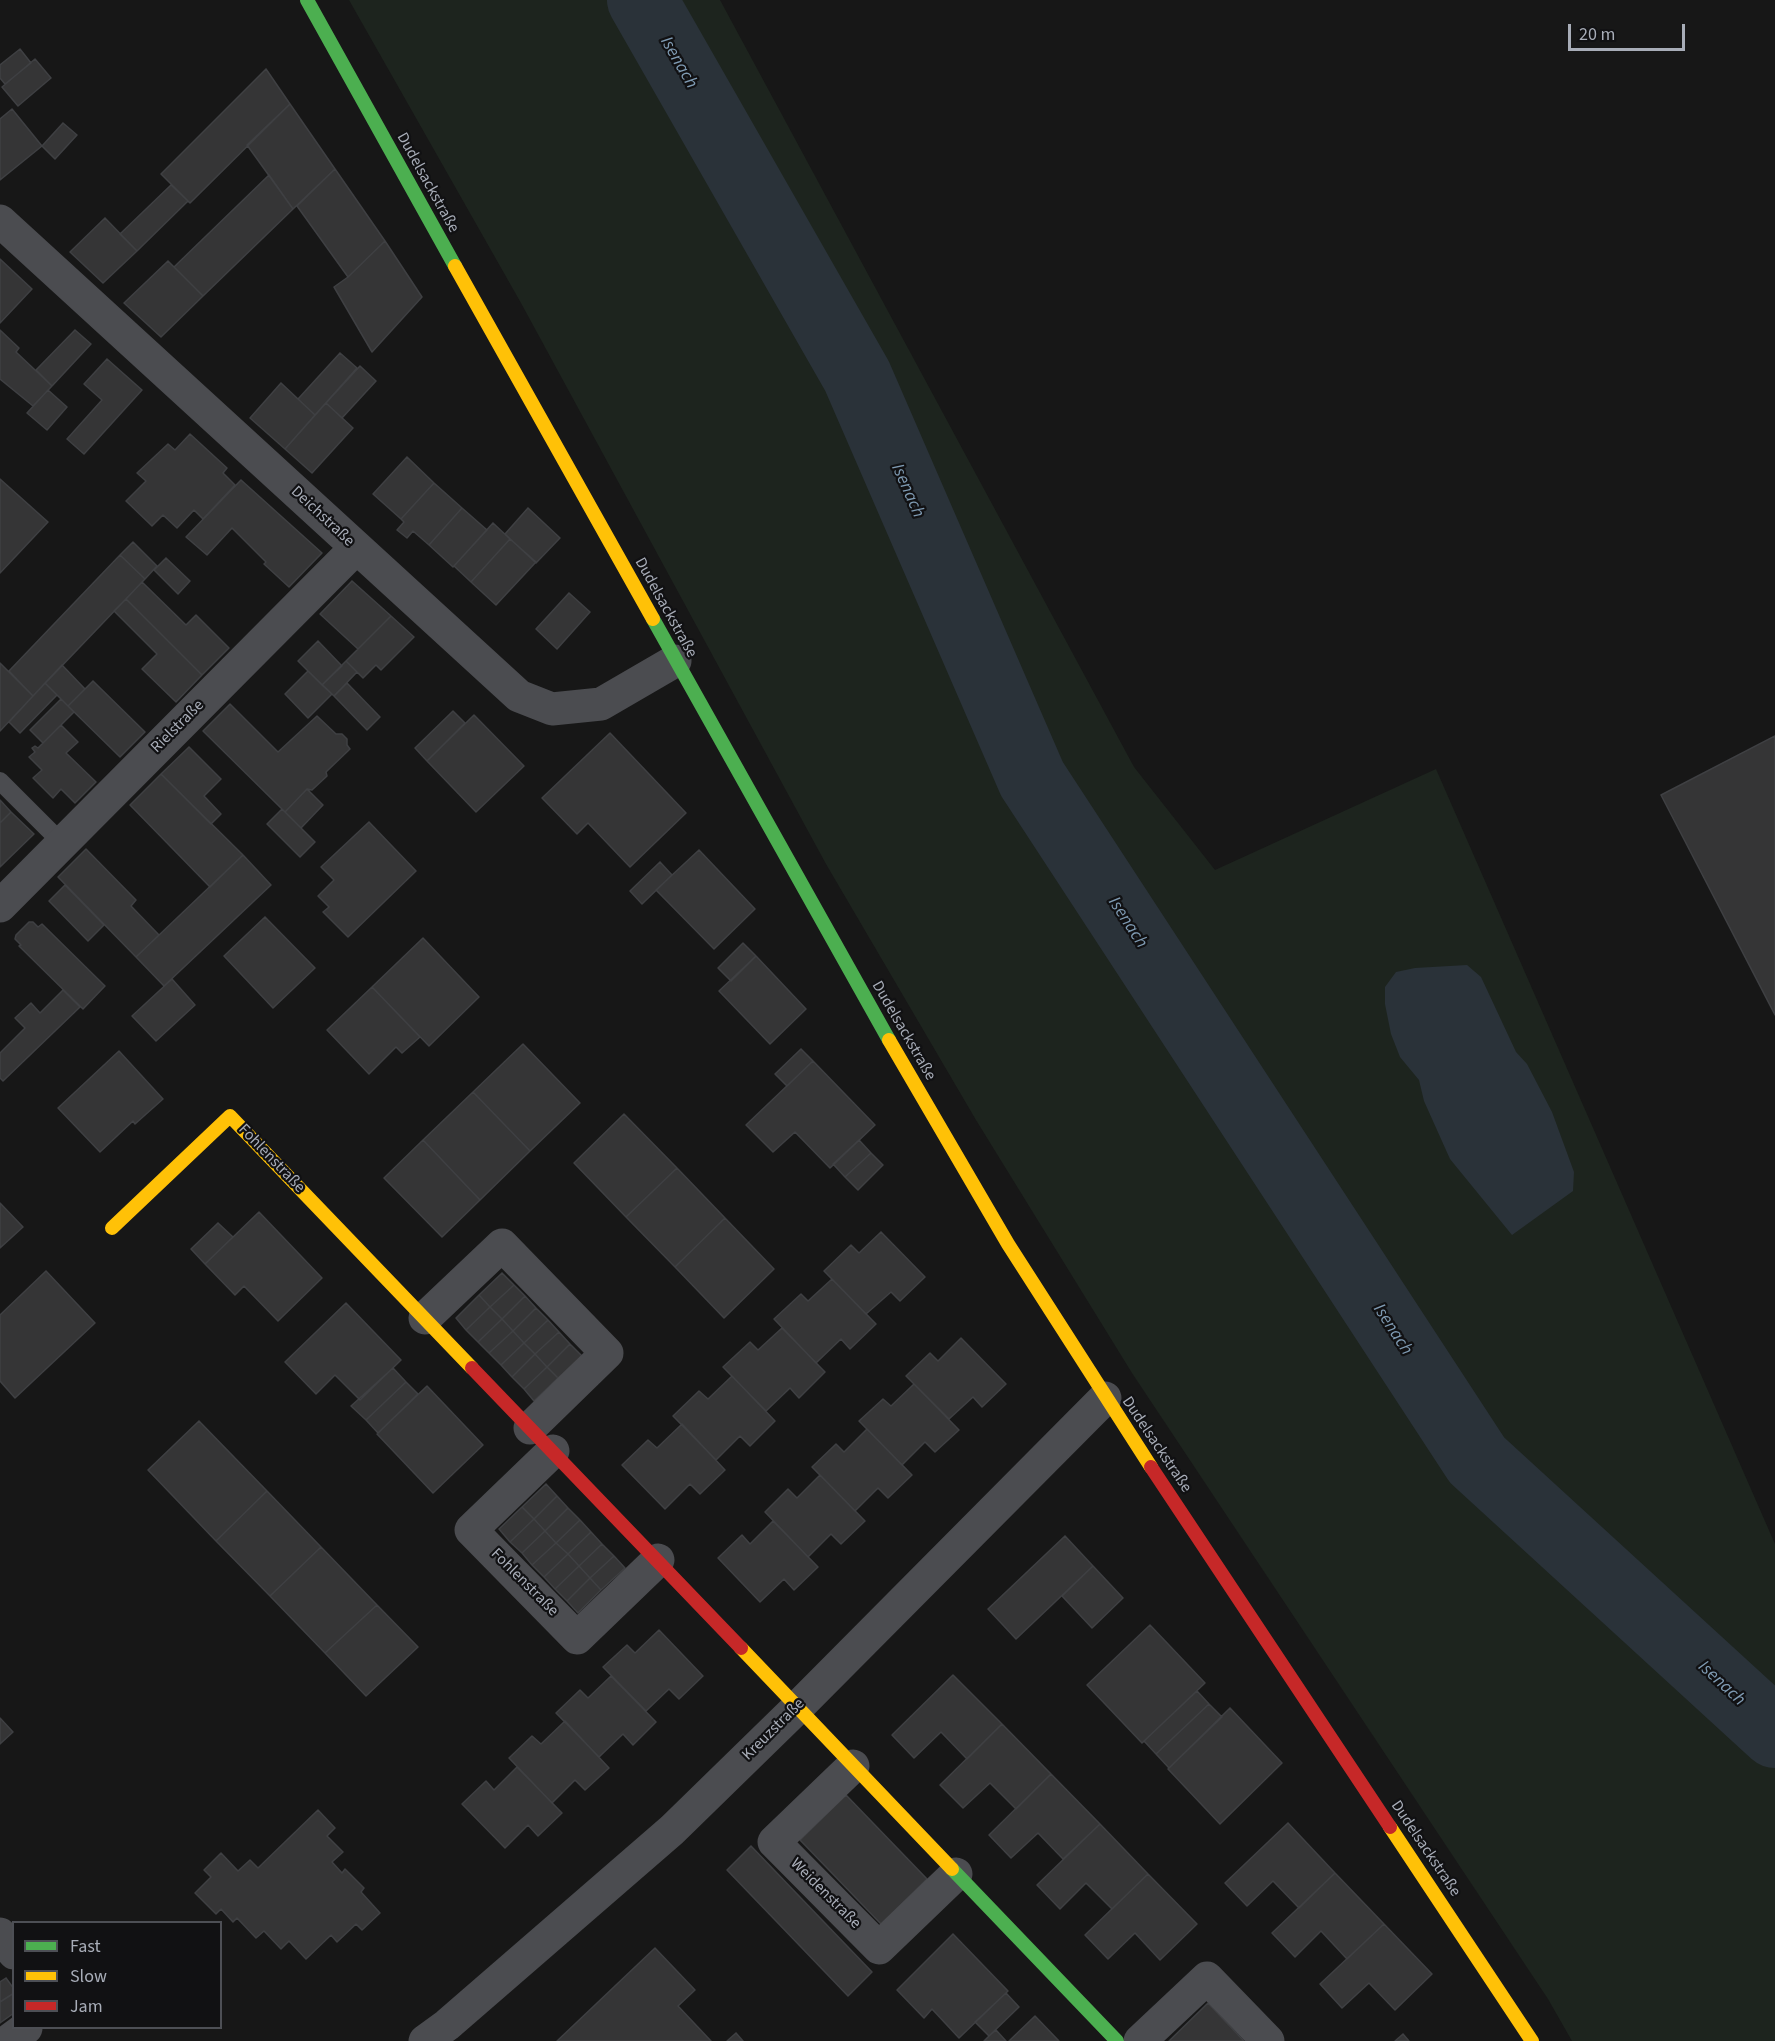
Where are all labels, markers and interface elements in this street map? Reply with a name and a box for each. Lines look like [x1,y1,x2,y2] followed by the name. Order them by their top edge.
[1571,12,1688,50] scale bar
[1579,22,1615,47] text: 20 m
[654,33,702,93] water label: Isenach
[392,130,462,236] street label: Dudelsackstraße
[886,461,928,521] water label: Isenach
[286,483,358,551] street label: Deichstraße
[630,555,700,661] street label: Dudelsackstraße
[147,696,209,758] street label: Rielstraße
[1103,893,1151,953] water label: Isenach
[867,978,939,1084] street label: Dudelsackstraße
[234,1121,308,1197] street label: Fohlenstraße
[1368,1300,1416,1360] water label: Isenach
[1117,1393,1195,1497] street label: Dudelsackstraße
[486,1545,562,1621] street label: Fohlenstraße
[1693,1657,1749,1711] water label: Isenach
[739,1695,809,1765] street label: Kreuzstraße
[1386,1797,1464,1901] street label: Dudelsackstraße
[786,1855,864,1933] street label: Weidenstraße
[12,1921,222,2029] legend
[70,1934,101,1959] text: Fast
[70,1964,107,1989] text: Slow
[70,1994,103,2019] text: Jam

